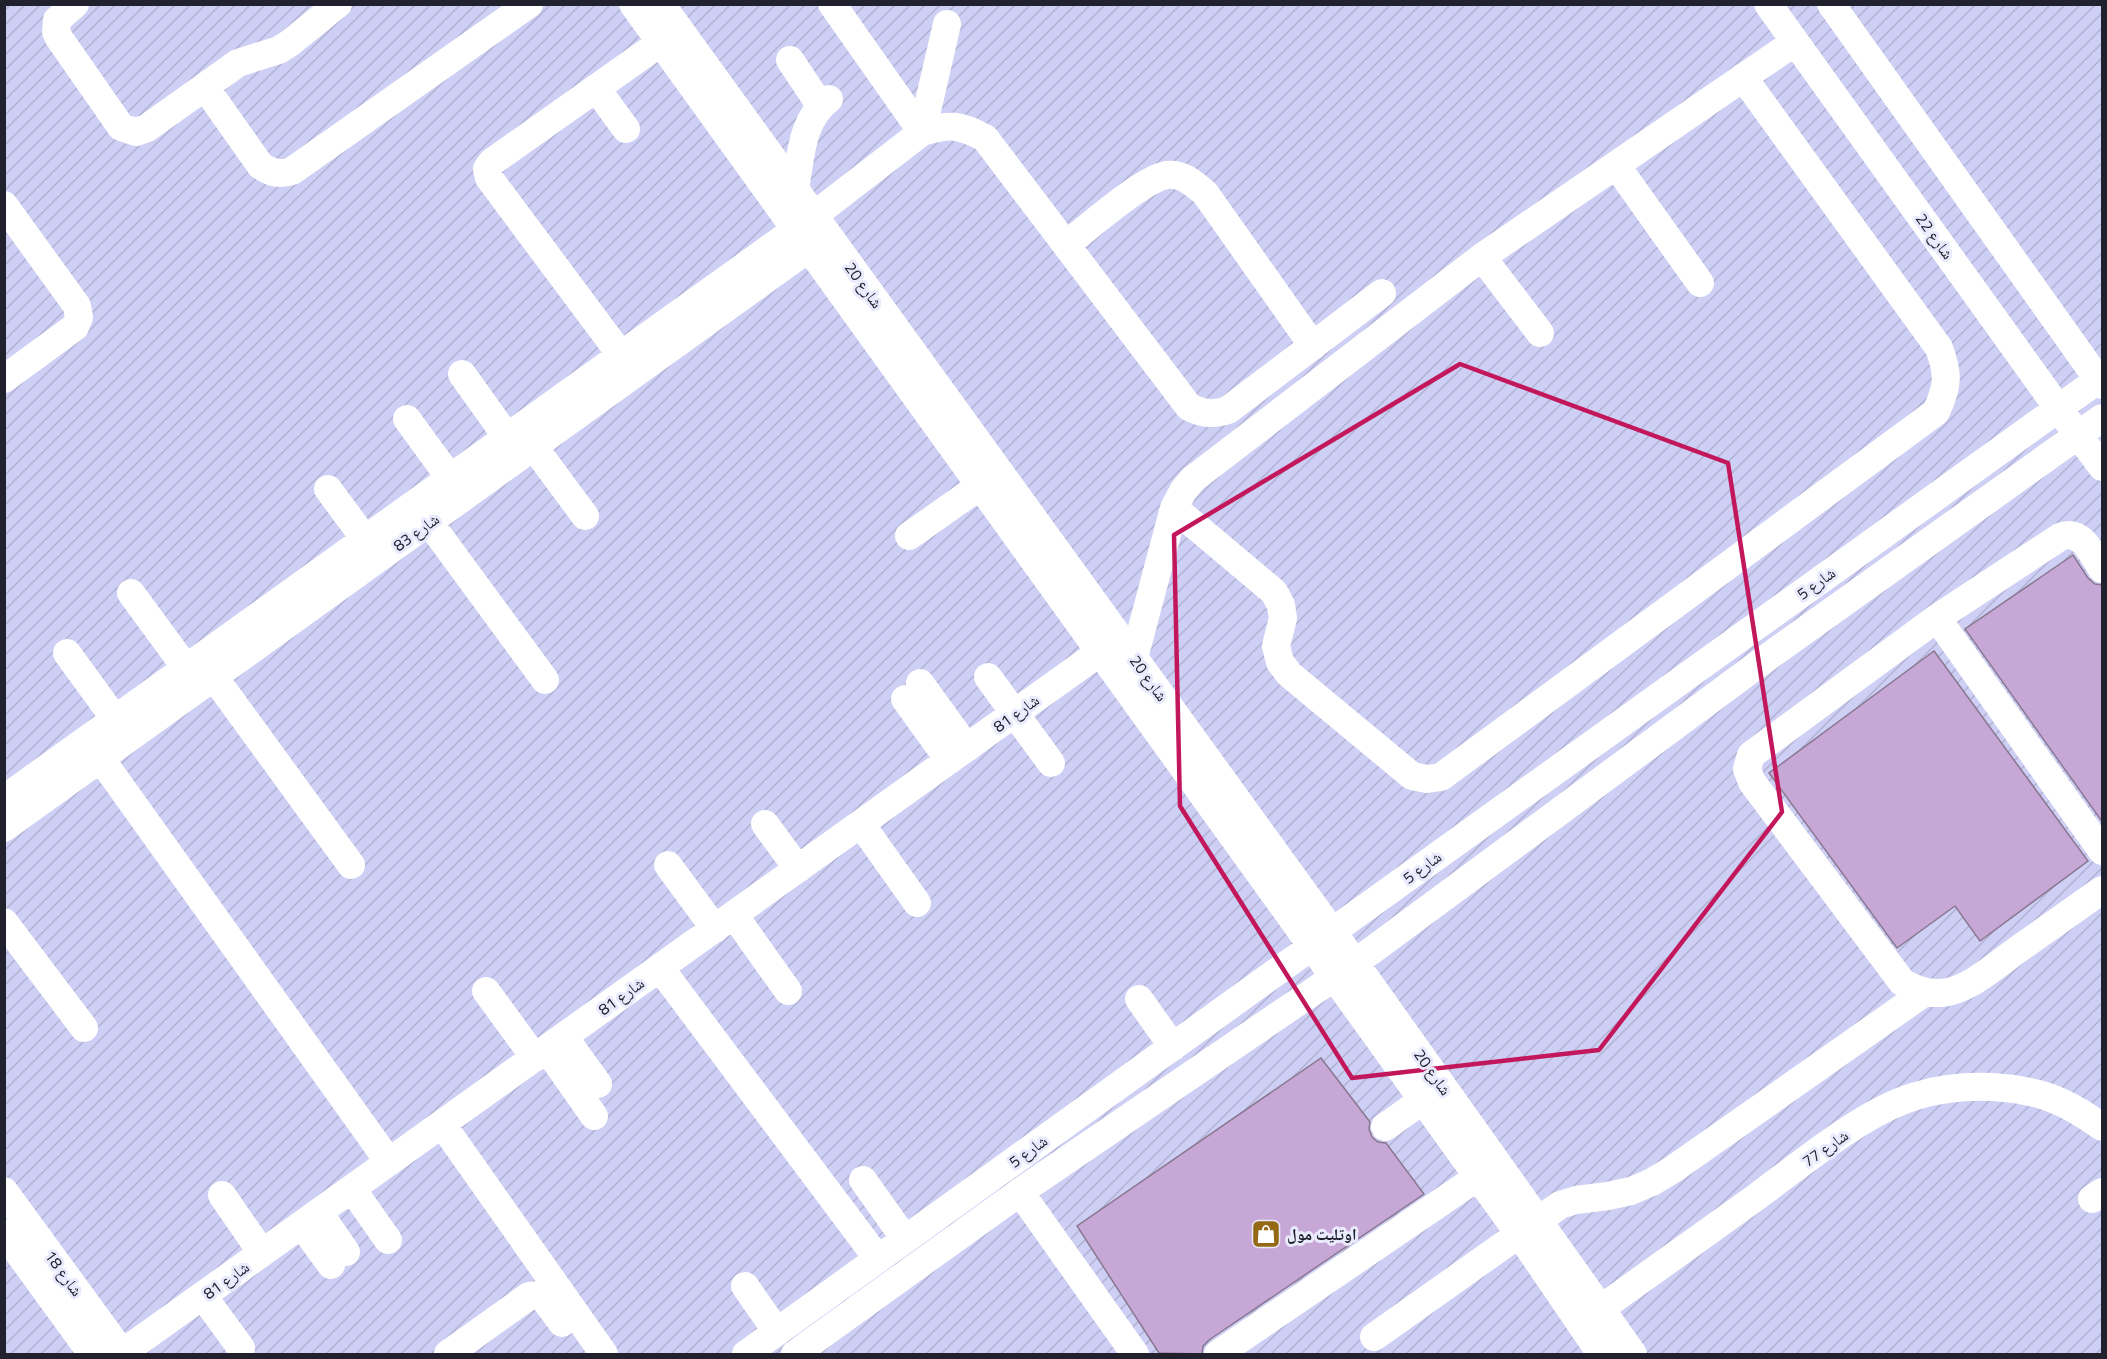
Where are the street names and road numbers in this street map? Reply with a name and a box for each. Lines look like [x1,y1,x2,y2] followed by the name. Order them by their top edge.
[1910,208,1960,264] street label: شارع 22
[839,257,889,313] street label: شارع 20
[388,507,444,557] street label: شارع 83
[1792,561,1840,605] street label: شارع 5
[1124,650,1174,706] street label: شارع 20
[988,688,1044,738] street label: شارع 81
[1398,845,1446,889] street label: شارع 5
[593,971,649,1021] street label: شارع 81
[1408,1044,1458,1100] street label: شارع 20
[1797,1123,1853,1173] street label: شارع 77
[1004,1129,1052,1173] street label: شارع 5
[39,1245,89,1301] street label: شارع 18
[198,1255,254,1305] street label: شارع 81

